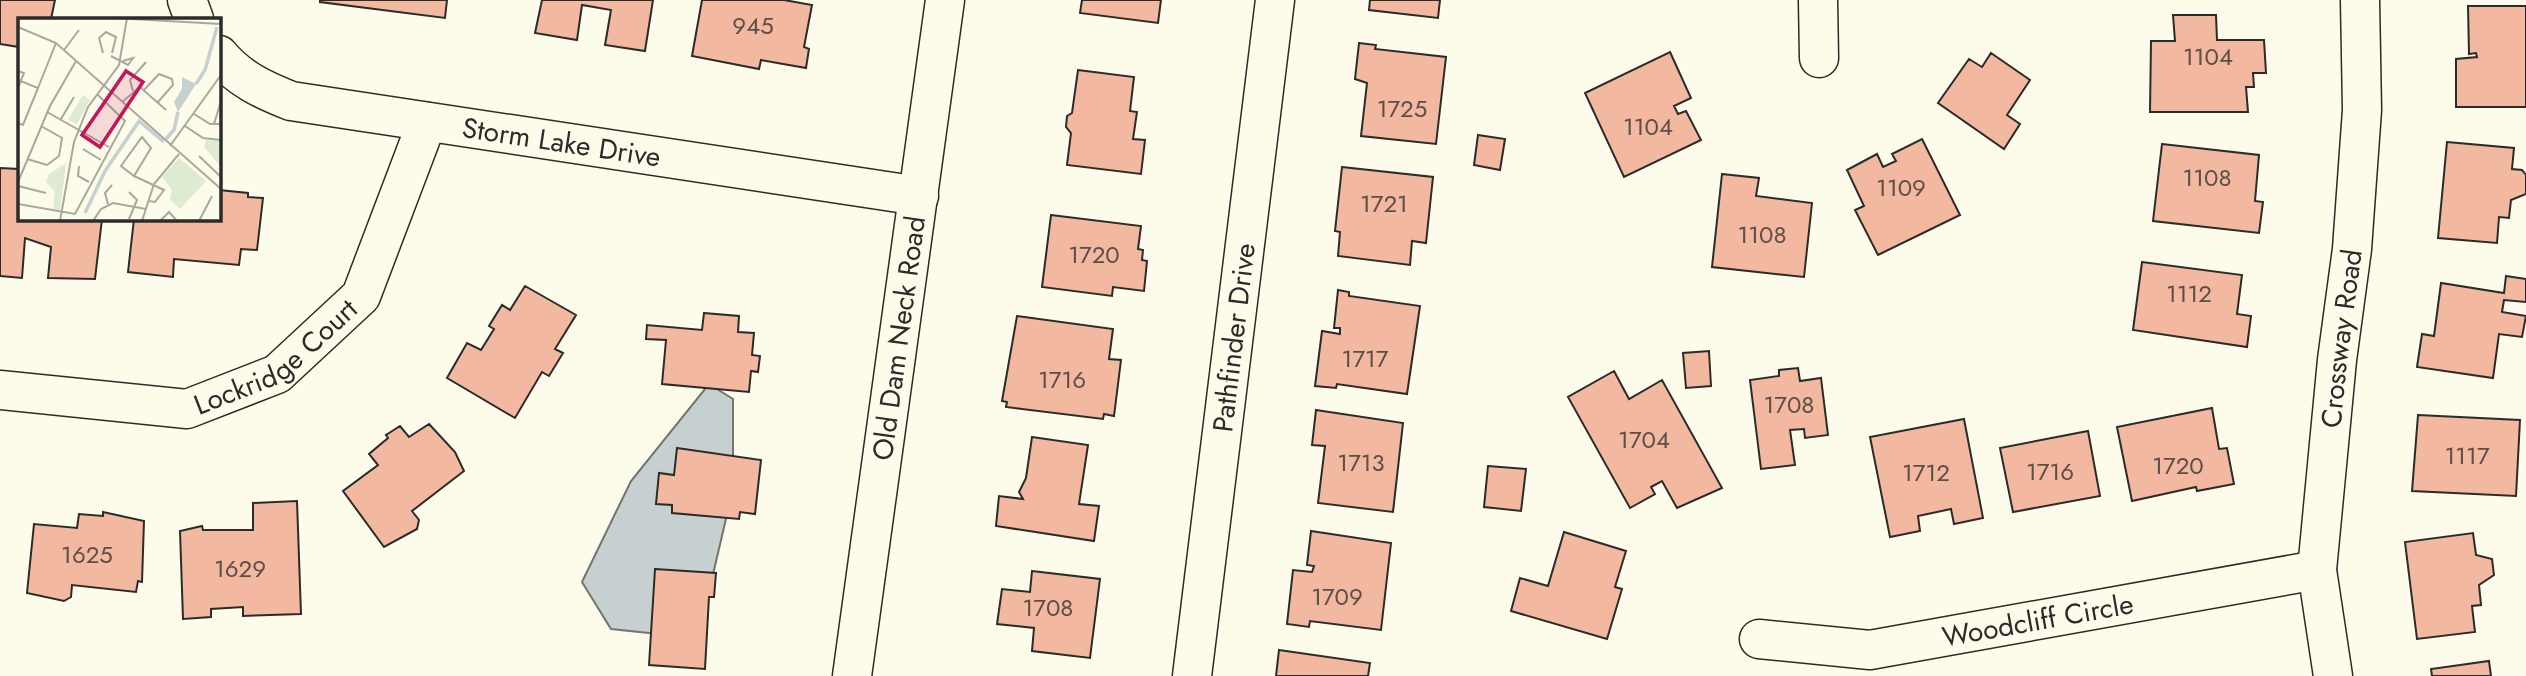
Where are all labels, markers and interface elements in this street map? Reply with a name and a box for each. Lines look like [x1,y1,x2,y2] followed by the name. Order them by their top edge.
[732,8,774,43] house number: 945
[18,18,220,220] inset map
[2183,39,2233,74] house number: 1104
[1377,91,1427,126] house number: 1725
[459,107,664,178] street label: Storm Lake Drive
[1623,109,1673,144] house number: 1104
[2182,160,2232,195] house number: 1108
[1876,170,1926,205] house number: 1109
[1360,186,1408,221] house number: 1721
[862,213,936,463] street label: Old Dam Neck Road
[1737,217,1787,252] house number: 1108
[1068,237,1120,272] house number: 1720
[1202,241,1266,434] street label: Pathfinder Drive
[2311,247,2373,430] street label: Crossway Road
[2166,276,2212,311] house number: 1112
[188,289,367,425] street label: Lockridge Court
[1342,341,1389,376] house number: 1717
[1038,362,1086,397] house number: 1716
[1764,387,1814,422] house number: 1708
[1618,422,1670,457] house number: 1704
[2445,438,2490,473] house number: 1117
[1337,445,1385,480] house number: 1713
[2152,448,2204,483] house number: 1720
[2026,454,2074,489] house number: 1716
[1902,455,1950,490] house number: 1712
[61,537,113,572] house number: 1625
[214,551,266,586] house number: 1629
[1311,579,1363,614] house number: 1709
[1939,583,2137,658] street label: Woodcliff Circle
[1023,590,1073,625] house number: 1708

